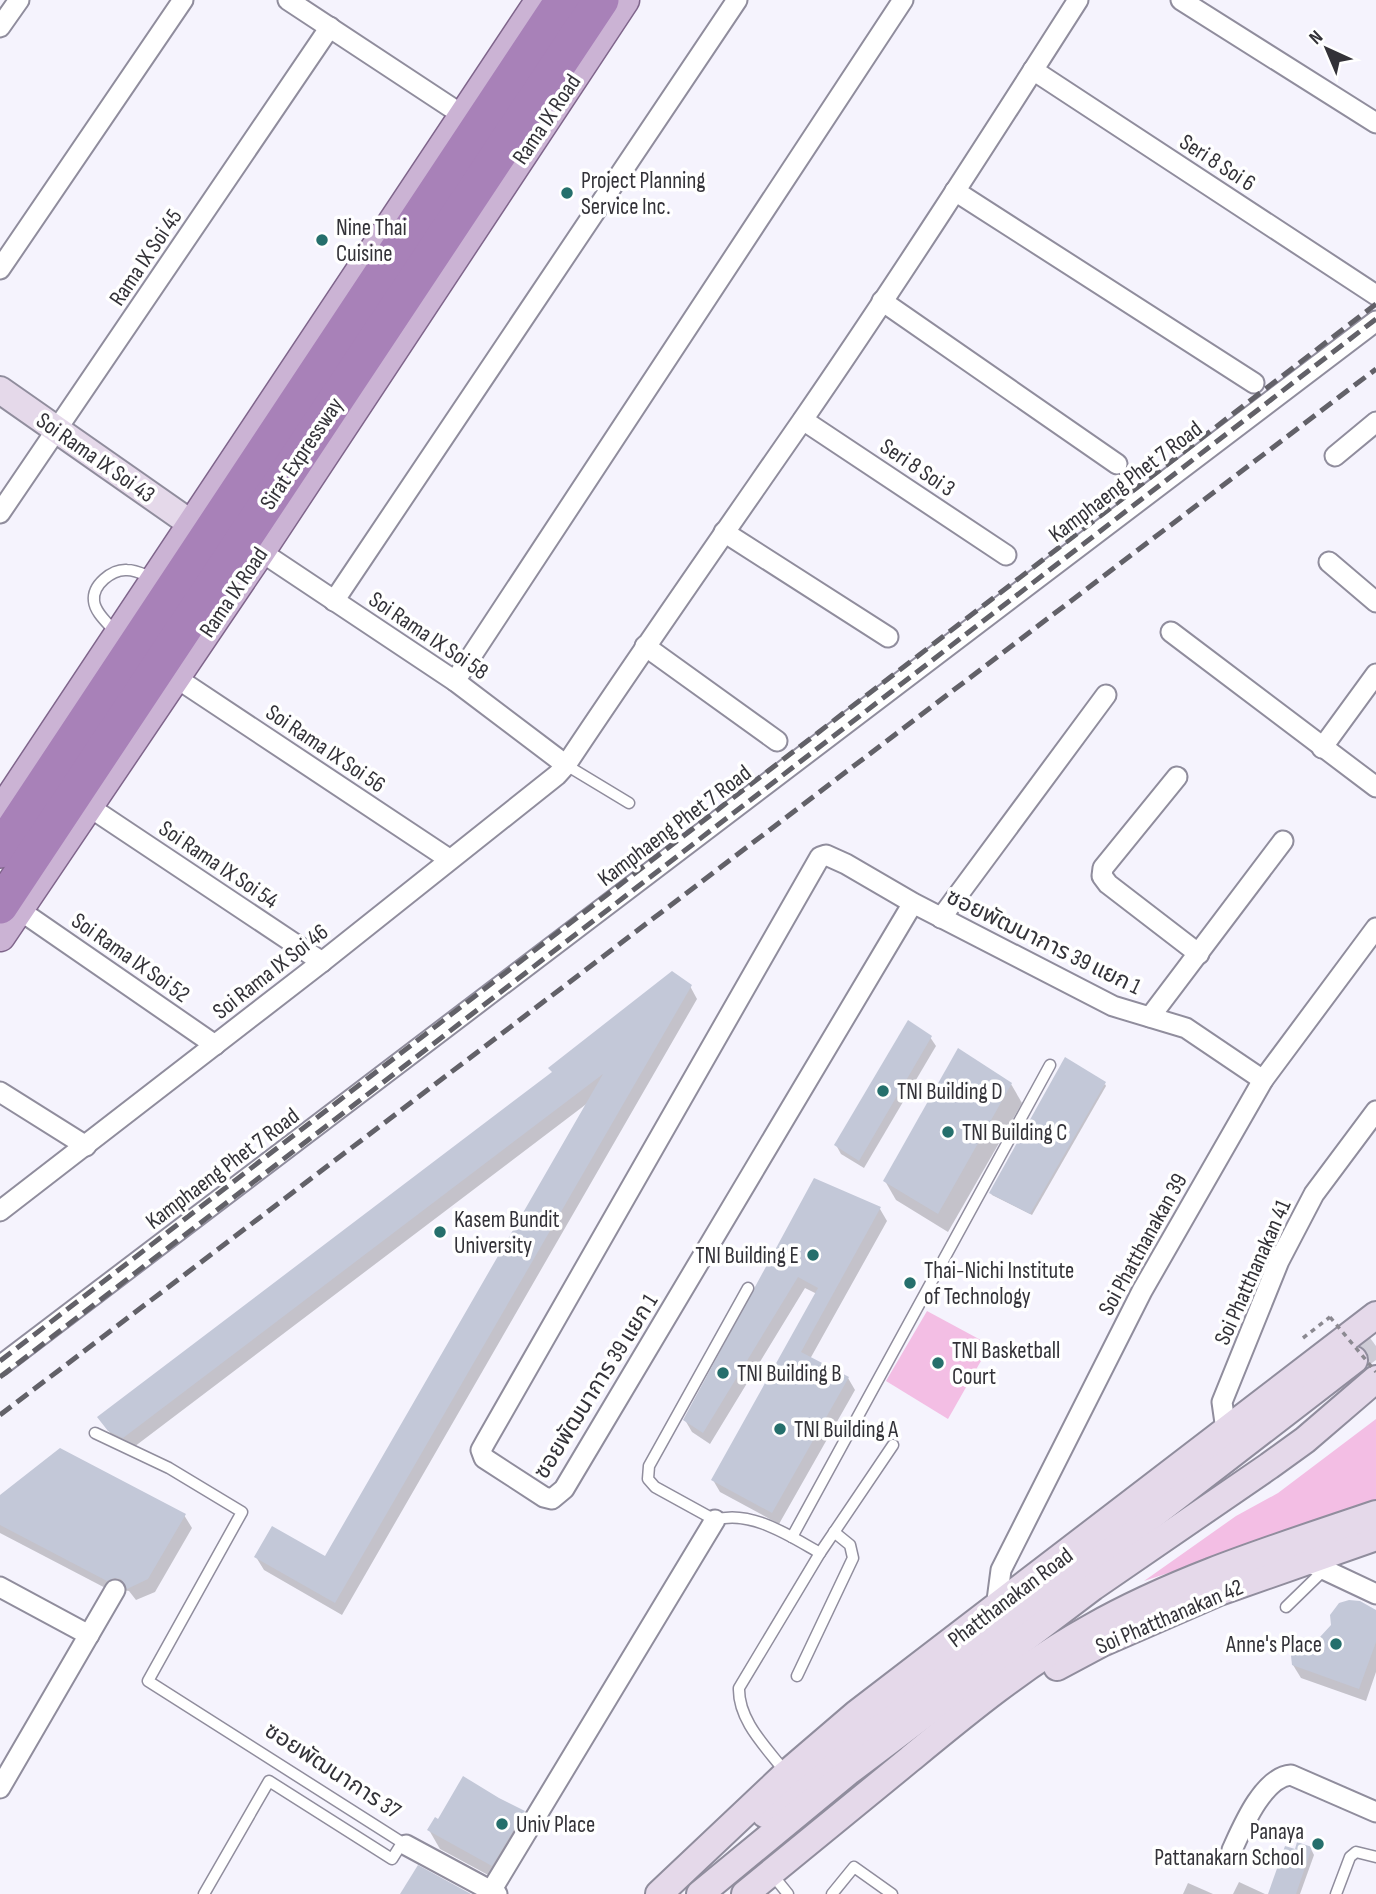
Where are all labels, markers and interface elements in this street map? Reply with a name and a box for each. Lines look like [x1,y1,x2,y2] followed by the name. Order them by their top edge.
[1292,14,1362,84] north arrow
[1305,26,1328,50] text: N
[506,69,587,170] street label: Rama IX Road
[1174,128,1261,198] street label: Seri 8 Soi 6
[581,167,705,221] place label: Project Planning Service Inc.
[559,185,575,201] marker: Project Planning Service Inc.
[103,204,188,311] street label: Rama IX Soi 45
[336,214,407,268] place label: Nine Thai Cuisine
[314,232,330,248] marker: Nine Thai Cuisine
[254,392,350,515] street label: Sirat Expressway
[31,407,160,509] street label: Soi Rama IX Soi 43
[1043,415,1208,549] street label: Kamphaeng Phet 7 Road
[875,433,960,503] street label: Seri 8 Soi 3
[193,542,274,643] street label: Rama IX Road
[363,586,494,686] street label: Soi Rama IX Soi 58
[260,699,391,799] street label: Soi Rama IX Soi 56
[592,759,757,893] street label: Kamphaeng Phet 7 Road
[153,815,284,915] street label: Soi Rama IX Soi 54
[942,883,1145,1001] street label: ซอยพัฒนาการ 39 แยก 1
[66,907,195,1009] street label: Soi Rama IX Soi 52
[207,918,334,1026] street label: Soi Rama IX Soi 46
[897,1078,1003,1106] place label: TNI Building D
[875,1083,891,1099] marker: TNI Building D
[140,1102,305,1236] street label: Kamphaeng Phet 7 Road
[962,1119,1067,1147] place label: TNI Building C
[940,1124,956,1140] marker: TNI Building C
[1092,1169,1193,1320] street label: Soi Phatthanakan 39
[1208,1195,1297,1349] street label: Soi Phatthanakan 41
[454,1206,560,1260] place label: Kasem Bundit University
[432,1224,448,1240] marker: Kasem Bundit University
[695,1242,799,1270] place label: TNI Building E
[805,1247,821,1263] marker: TNI Building E
[924,1257,1074,1311] place label: Thai-Nichi Institute of Technology
[902,1275,918,1291] marker: Thai-Nichi Institute of Technology
[528,1289,664,1484] street label: ซอยพัฒนาการ 39 แยก 1
[952,1337,1060,1391] place label: TNI Basketball Court
[930,1355,946,1371] marker: TNI Basketball Court
[737,1360,842,1388] place label: TNI Building B
[715,1365,731,1381] marker: TNI Building B
[794,1416,898,1444] place label: TNI Building A
[772,1421,788,1437] marker: TNI Building A
[943,1542,1079,1654] street label: Phatthanakan Road
[1091,1573,1247,1661] street label: Soi Phatthanakan 42
[1225,1631,1322,1659] place label: Anne's Place
[1328,1636,1344,1652] marker: Anne's Place
[259,1716,406,1825] street label: ซอยพัฒนาการ 37
[516,1811,595,1839] place label: Univ Place
[494,1816,510,1832] marker: Univ Place
[1154,1818,1304,1872] place label: Panaya Pattanakarn School
[1310,1836,1326,1852] marker: Panaya Pattanakarn School

